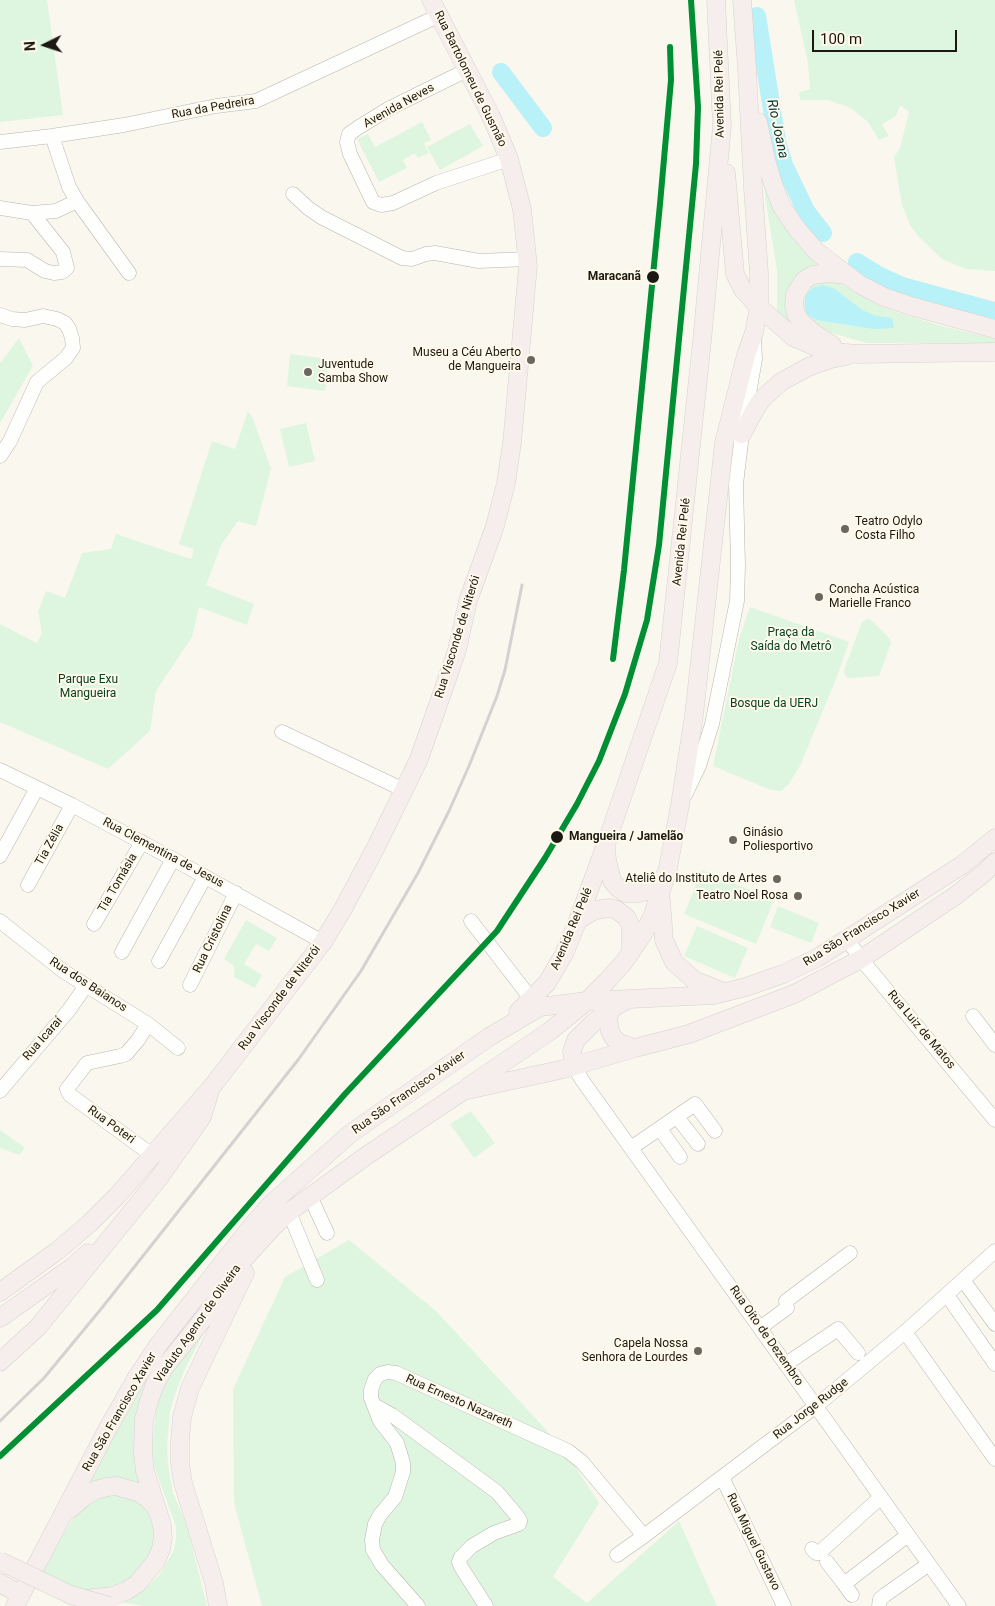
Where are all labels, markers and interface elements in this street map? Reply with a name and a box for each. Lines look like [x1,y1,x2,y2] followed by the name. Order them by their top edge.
[431,9,509,149] street label: Rua Bartolomeu de Gusmão
[20,20,70,70] north arrow
[815,20,960,52] scale bar
[820,30,862,48] text: 100 m
[22,41,38,52] text: N
[712,50,728,138] street label: Avenida Rei Pelé
[361,81,437,131] street label: Avenida Neves
[170,94,256,122] street label: Rua da Pedreira
[763,98,791,160] water label: Rio Joana
[645,269,661,285] marker: Maracanã
[588,270,641,284] place label: Maracanã
[413,346,521,374] place label: Museu a Céu Aberto de Mangueira
[525,354,537,366] marker: Museu a Céu Aberto de Mangueira
[318,358,388,386] place label: Juventude Samba Show
[302,366,314,378] marker: Juventude Samba Show
[670,497,694,587] street label: Avenida Rei Pelé
[855,515,923,543] place label: Teatro Odylo Costa Filho
[839,523,851,535] marker: Teatro Odylo Costa Filho
[432,574,484,700] street label: Rua Visconde de Niterói
[829,583,919,611] place label: Concha Acústica Marielle Franco
[813,591,825,603] marker: Concha Acústica Marielle Franco
[750,626,832,654] park label: Praça da Saída do Metrô
[58,673,118,701] park label: Parque Exu Mangueira
[730,697,818,711] park label: Bosque da UERJ
[100,815,226,891] street label: Rua Clementina de Jesus
[33,822,67,868] street label: Tia Zélia
[743,826,813,854] place label: Ginásio Poliesportivo
[549,829,565,845] marker: Mangueira / Jamelão
[569,830,683,844] place label: Mangueira / Jamelão
[727,834,739,846] marker: Ginásio Poliesportivo
[95,851,141,915] street label: Tia Tomásia
[625,872,767,886] place label: Ateliê do Instituto de Artes
[771,873,783,885] marker: Ateliê do Instituto de Artes
[548,886,596,972] street label: Avenida Rei Pelé
[801,886,923,970] street label: Rua São Francisco Xavier
[696,889,788,903] place label: Teatro Noel Rosa
[792,890,804,902] marker: Teatro Noel Rosa
[190,903,236,975] street label: Rua Cristolina
[236,943,324,1053] street label: Rua Visconde de Niterói
[47,955,129,1015] street label: Rua dos Baianos
[884,988,958,1072] street label: Rua Luiz de Matos
[20,1014,66,1064] street label: Rua Icaraí
[350,1048,468,1138] street label: Rua São Francisco Xavier
[84,1103,138,1147] street label: Rua Poteri
[152,1262,244,1386] street label: Viaduto Agenor de Oliveira
[726,1283,806,1389] street label: Rua Oito de Dezembro
[582,1337,688,1365] place label: Capela Nossa Senhora de Lourdes
[692,1345,704,1357] marker: Capela Nossa Senhora de Lourdes
[80,1350,160,1474] street label: Rua São Francisco Xavier
[403,1372,515,1432] street label: Rua Ernesto Nazareth
[771,1375,851,1443] street label: Rua Jorge Rudge
[723,1491,783,1593] street label: Rua Miguel Gustavo

